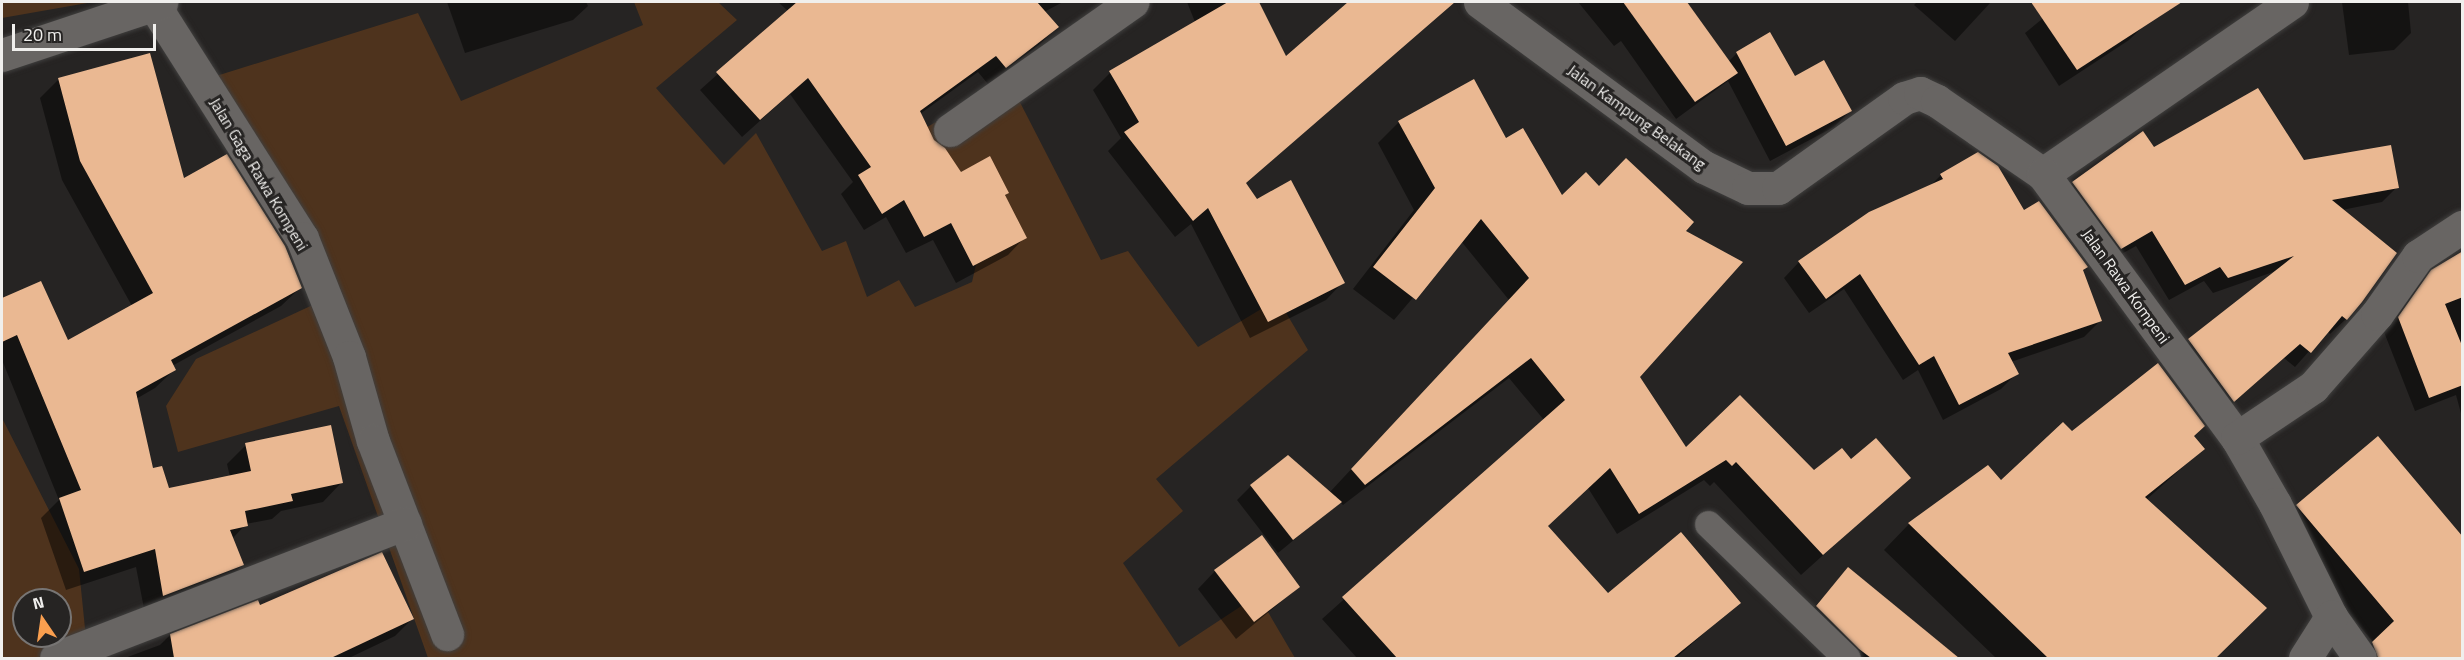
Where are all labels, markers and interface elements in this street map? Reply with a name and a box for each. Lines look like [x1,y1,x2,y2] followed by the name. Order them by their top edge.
[15,12,159,50] scale bar
[23,21,62,48] text: 20 m
[1564,60,1710,174] street label: Jalan Kampung Belakang
[206,94,312,254] street label: Jalan Gaga Rawa Kompeni
[2078,225,2174,347] street label: Jalan Rawa Kompeni
[12,588,72,648] north arrow
[30,589,47,615] text: N

